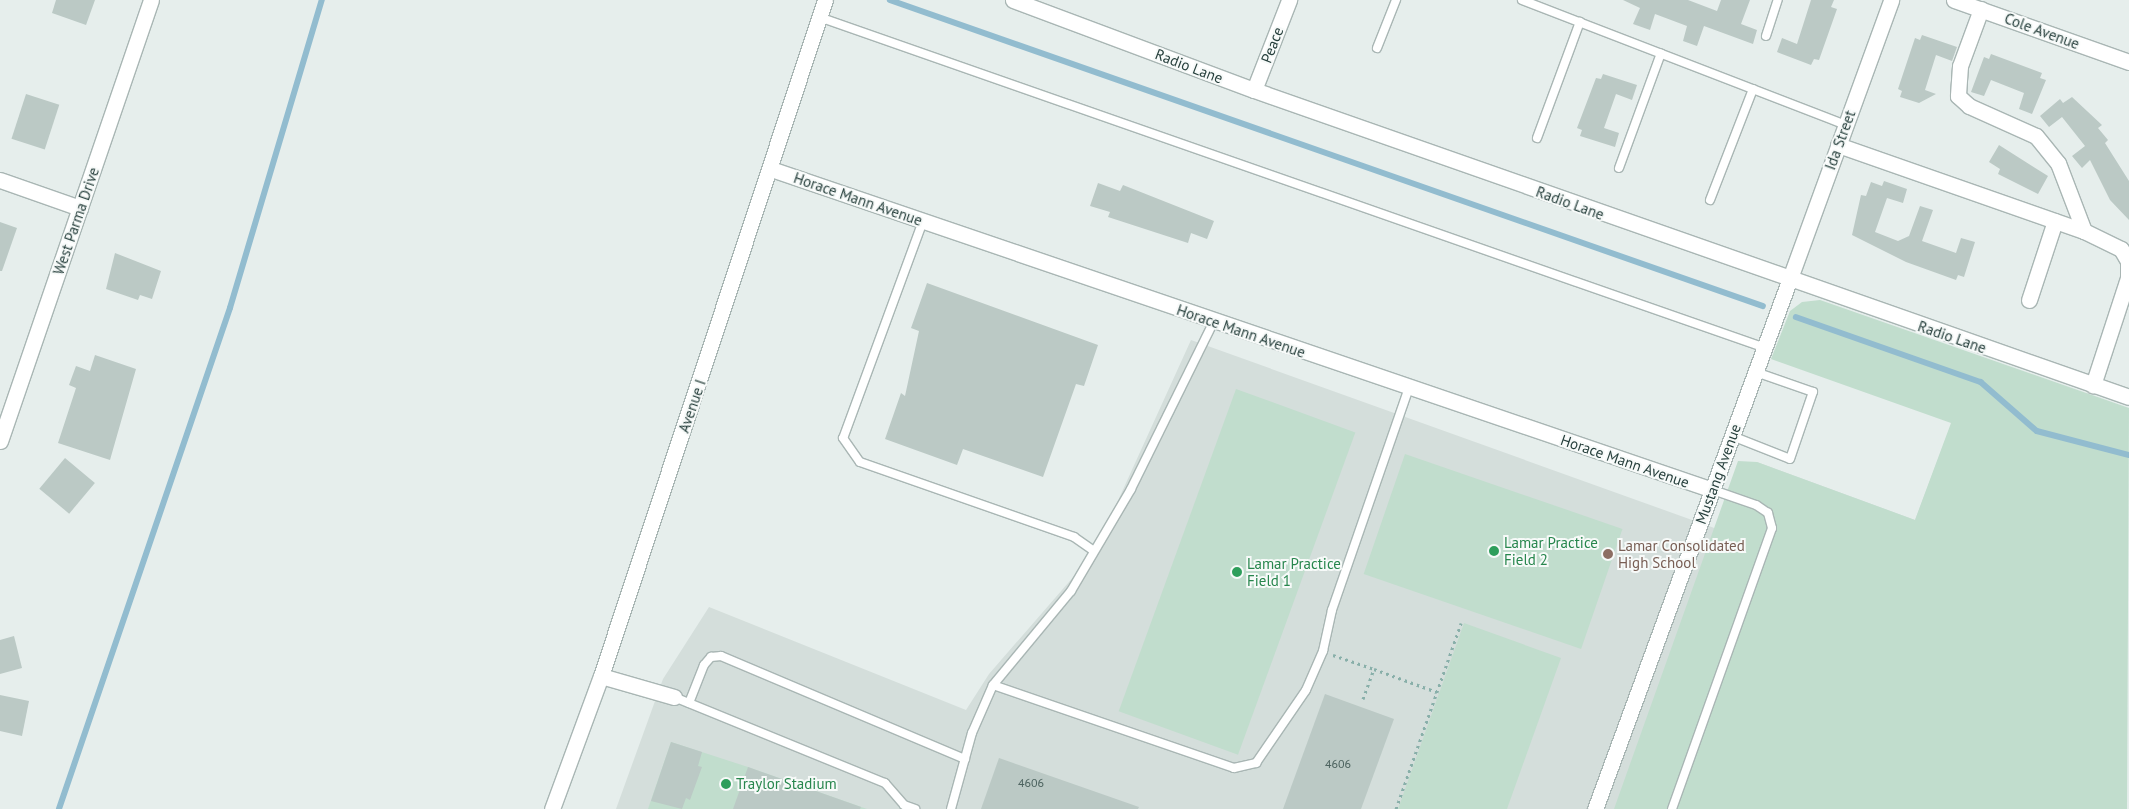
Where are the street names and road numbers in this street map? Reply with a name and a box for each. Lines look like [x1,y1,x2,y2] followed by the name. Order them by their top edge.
[2002,9,2082,53] street label: Cole Avenue
[1257,25,1287,65] street label: Peace
[1153,45,1225,87] street label: Radio Lane
[1821,108,1859,172] street label: Ida Street
[49,165,103,277] street label: West Parma Drive
[791,168,925,230] street label: Horace Mann Avenue
[1534,182,1606,224] street label: Radio Lane
[1174,300,1308,362] street label: Horace Mann Avenue
[1915,317,1989,357] street label: Radio Lane
[675,377,709,435] street label: Avenue I
[1691,421,1745,527] street label: Mustang Avenue
[1558,430,1692,492] street label: Horace Mann Avenue

